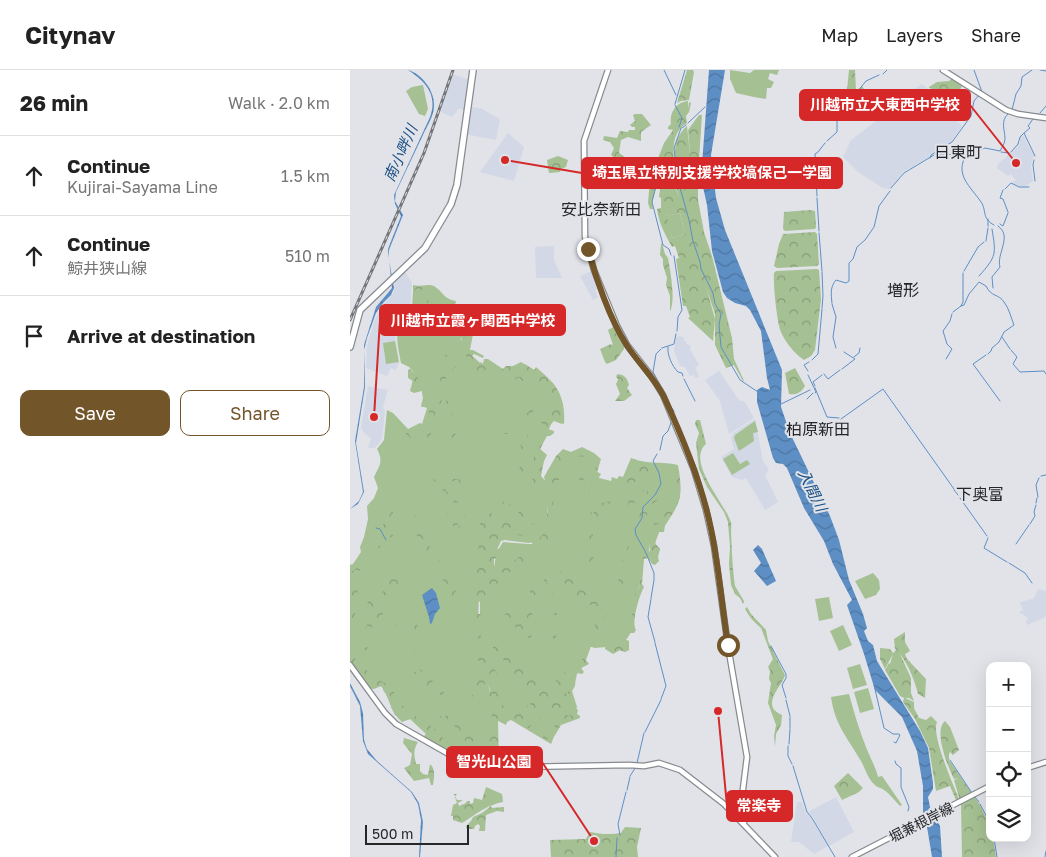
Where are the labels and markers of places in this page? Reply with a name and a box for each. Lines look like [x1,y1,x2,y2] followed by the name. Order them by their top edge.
[800,90,970,120] callout: 川越市立大東西中学校
[582,158,842,188] callout: 埼玉県立特別支援学校塙保己一学園
[380,305,565,335] callout: 川越市立霞ヶ関西中学校
[447,747,542,777] callout: 智光山公園
[727,791,792,821] callout: 常楽寺

